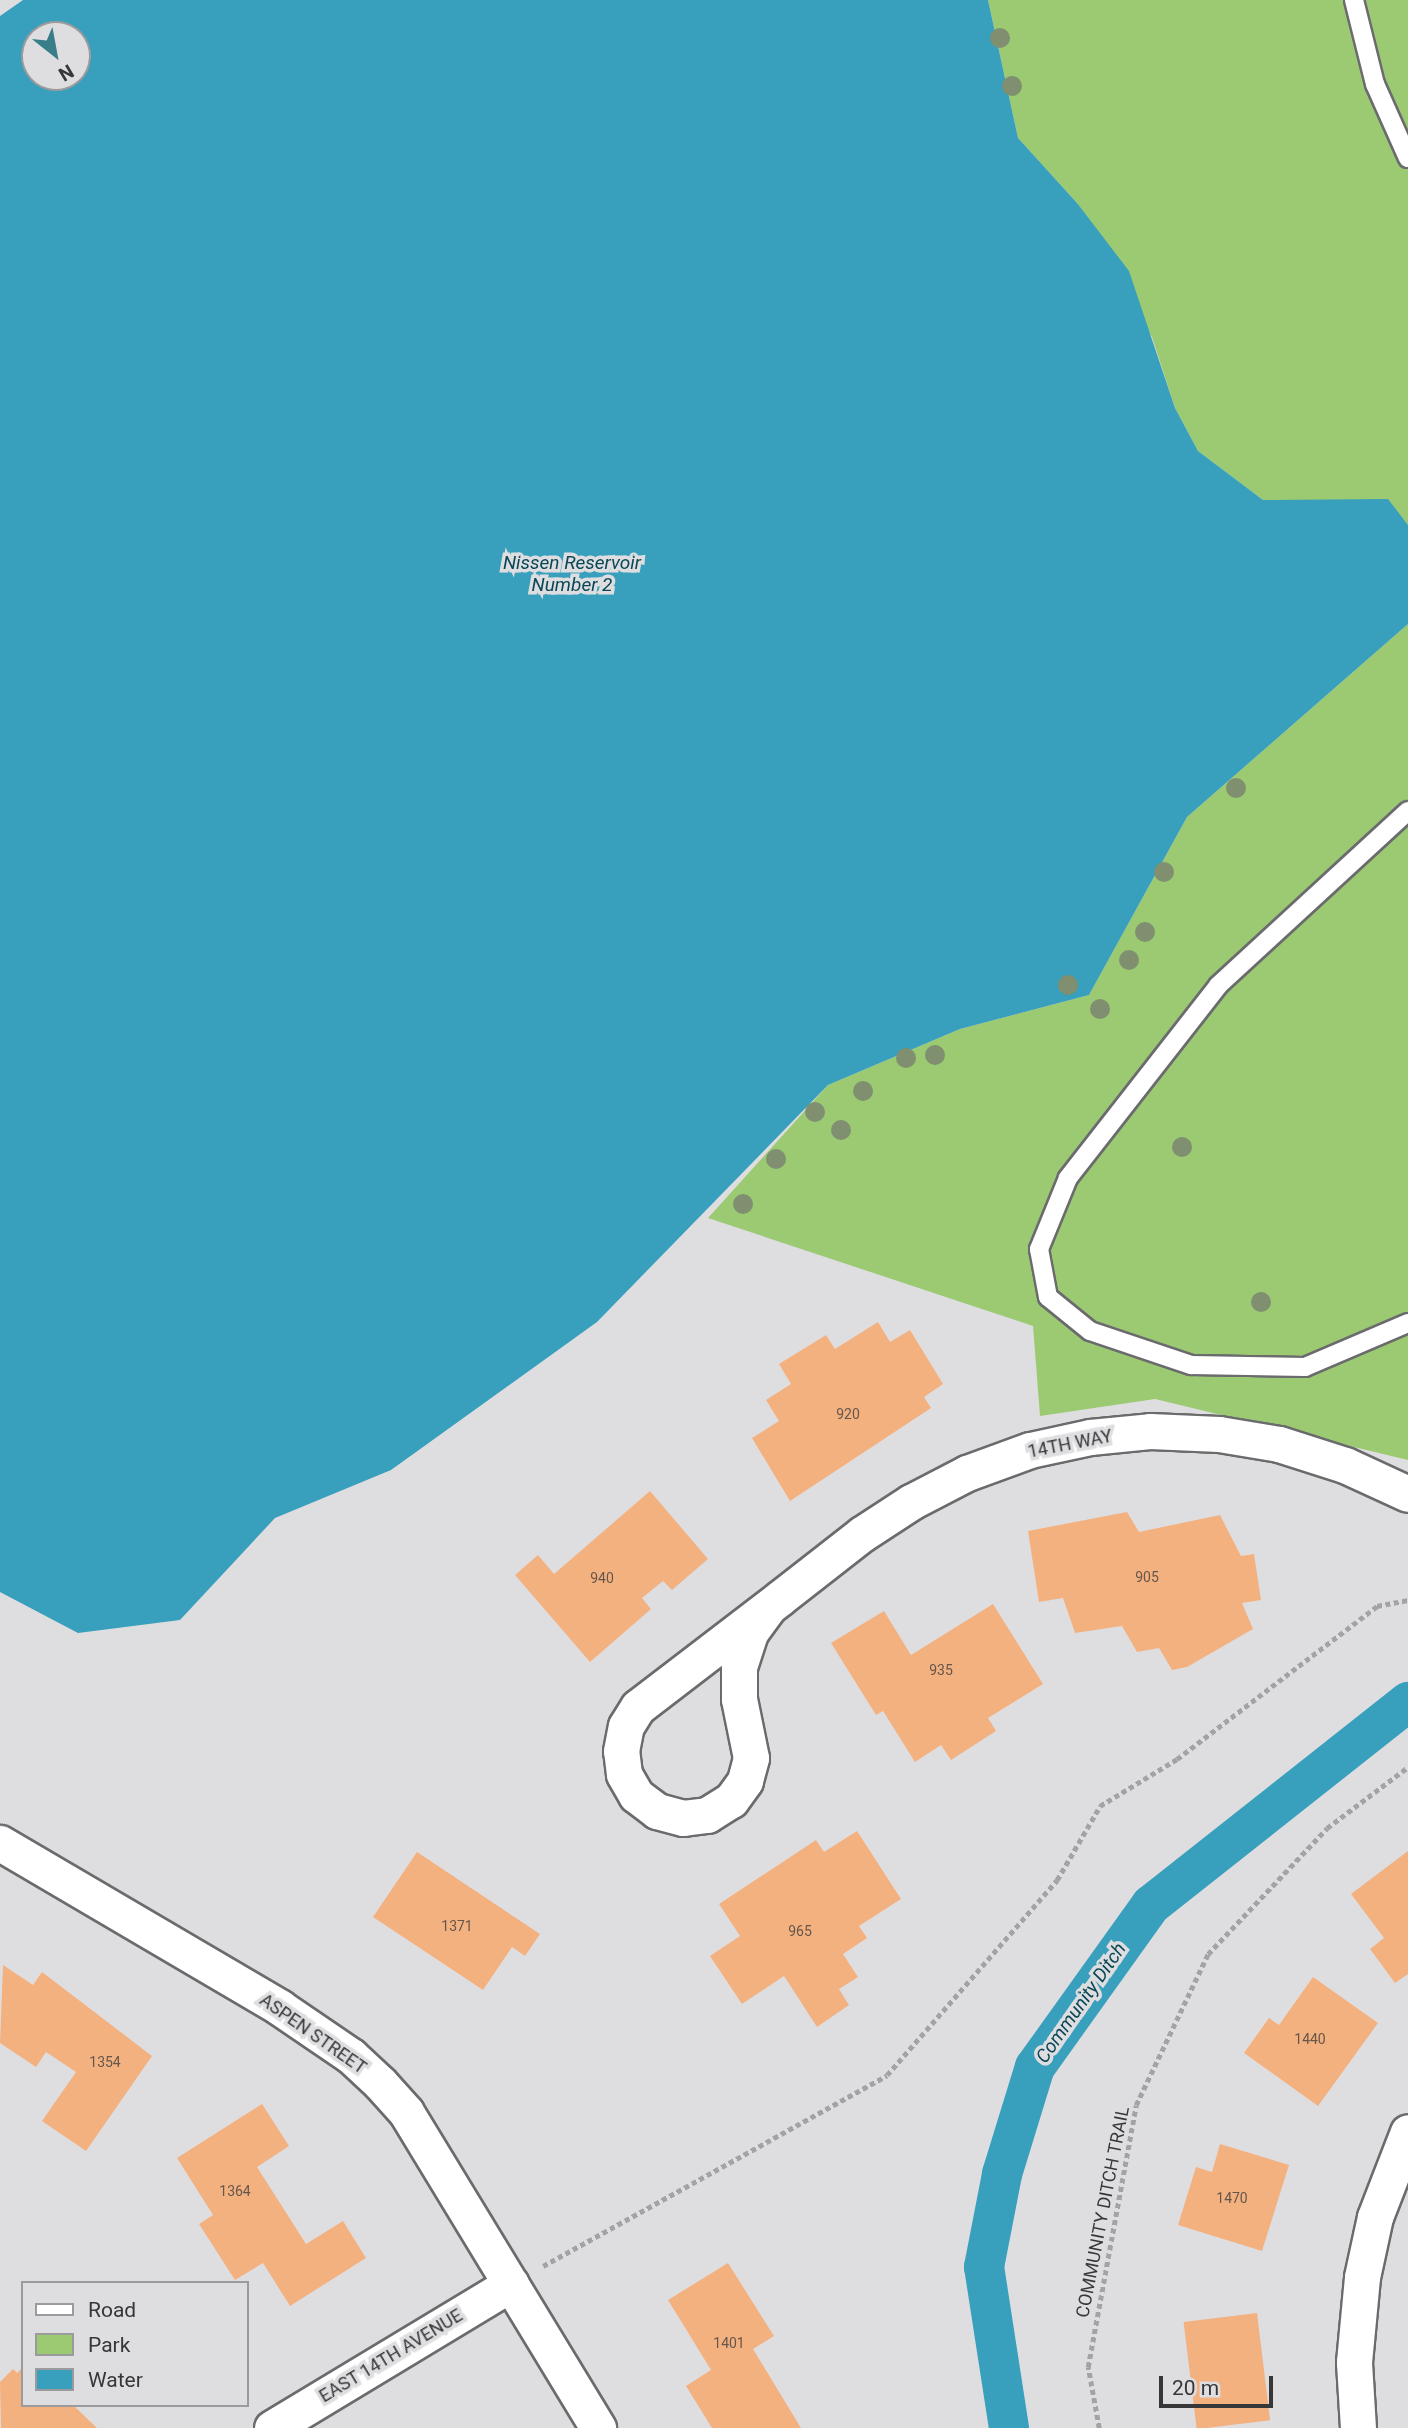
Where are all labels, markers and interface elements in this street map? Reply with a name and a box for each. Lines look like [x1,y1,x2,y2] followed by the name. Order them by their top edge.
[21,21,91,91] north arrow
[54,59,78,86] text: N
[503,552,641,596] water label: Nissen Reservoir Number 2
[836,1406,860,1422] house number: 920
[1026,1425,1114,1463] street label: 14TH WAY
[1135,1569,1159,1585] house number: 905
[590,1570,614,1586] house number: 940
[929,1662,953,1678] house number: 935
[441,1918,473,1934] house number: 1371
[788,1923,812,1939] house number: 965
[1031,1939,1131,2067] water label: Community Ditch
[256,1989,370,2079] street label: ASPEN STREET
[1294,2031,1326,2047] house number: 1440
[89,2054,121,2070] house number: 1354
[1072,2104,1134,2320] street label: COMMUNITY DITCH TRAIL
[219,2183,251,2199] house number: 1364
[1216,2190,1248,2206] house number: 1470
[21,2281,248,2407] legend
[88,2298,136,2322] text: Road
[315,2305,467,2407] street label: EAST 14TH AVENUE
[88,2333,130,2357] text: Park
[713,2335,745,2351] house number: 1401
[1163,2362,1277,2406] scale bar
[88,2368,143,2392] text: Water
[1172,2376,1219,2400] text: 20 m

